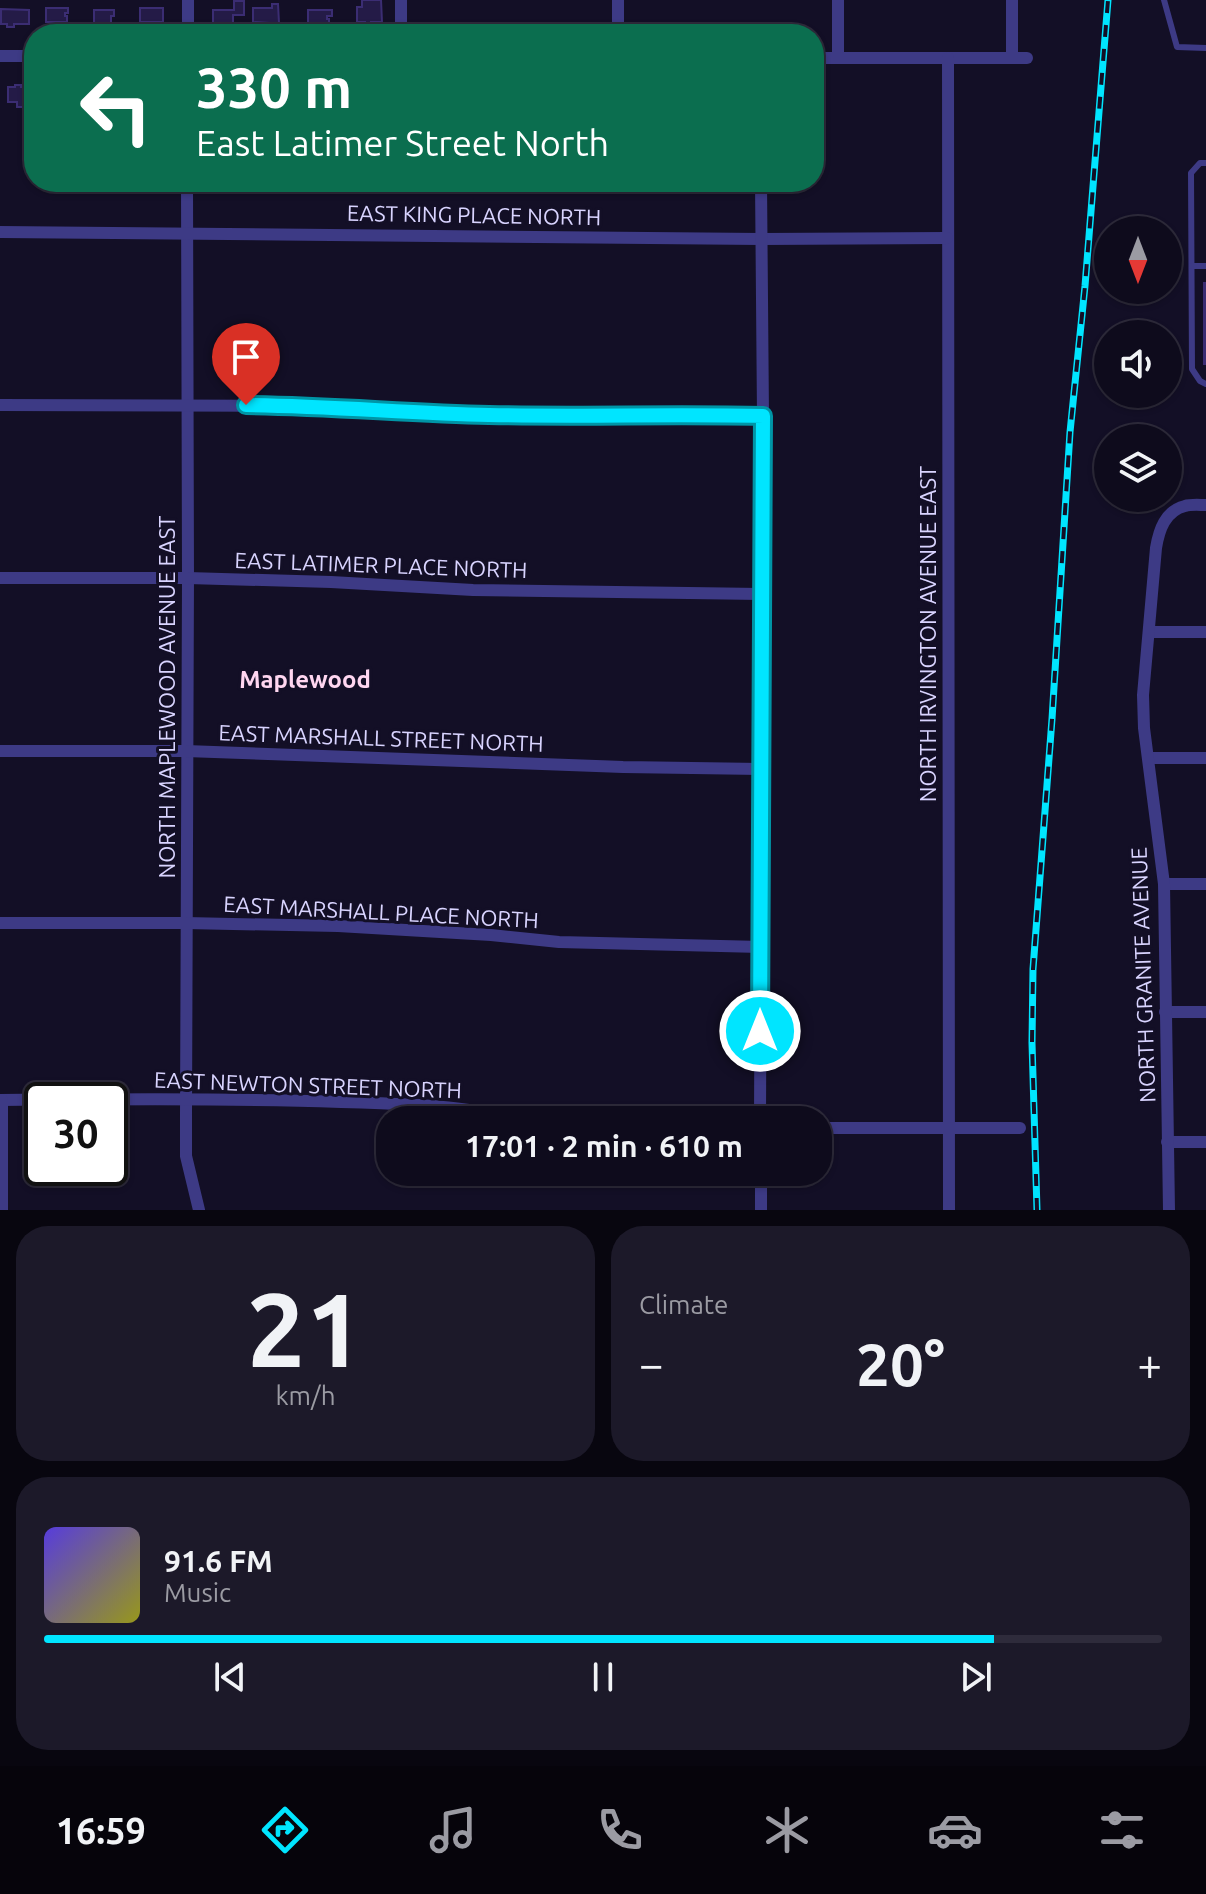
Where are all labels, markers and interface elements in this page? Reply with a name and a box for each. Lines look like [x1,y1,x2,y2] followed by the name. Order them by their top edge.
[64,56,168,160] icon: left
[196,56,352,119] text: 330 m
[196,122,609,163] text: East Latimer Street North
[347,200,601,229] street label: EAST KING PLACE NORTH
[1094,216,1182,304] north arrow
[1094,216,1182,512] map controls
[1094,320,1182,408] button: sound
[212,323,280,405] pin
[224,335,268,379] icon: arrive
[1094,424,1182,512] button: layers
[915,466,940,802] street label: NORTH IRVINGTON AVENUE EAST
[154,516,179,878] street label: NORTH MAPLEWOOD AVENUE EAST
[234,547,528,582] street label: EAST LATIMER PLACE NORTH
[239,666,371,693] district label: Maplewood
[218,719,544,756] street label: EAST MARSHALL STREET NORTH
[1126,847,1159,1103] street label: NORTH GRANITE AVENUE
[223,891,539,932] street label: EAST MARSHALL PLACE NORTH
[718,989,802,1073] position arrow
[154,1067,462,1102] street label: EAST NEWTON STREET NORTH
[24,1082,128,1186] speed limit sign: 30
[465,1129,743,1163] text: 17:01 · 2 min · 610 m
[247,1270,364,1387] text: 21
[639,1290,728,1319] text: Climate
[856,1330,945,1397] text: 20°
[639,1339,664,1388] text: −
[1137,1339,1162,1388] text: +
[275,1381,336,1410] text: km/h
[164,1544,273,1578] text: 91.6 FM
[164,1578,231,1607] text: Music
[208,1655,252,1699] icon: previous
[581,1655,625,1699] icon: pause
[954,1655,998,1699] icon: next
[257,1802,313,1858] icon: directions
[425,1802,481,1858] icon: music
[592,1802,648,1858] icon: phone
[759,1802,815,1858] icon: climate
[927,1802,983,1858] icon: car
[1094,1802,1150,1858] icon: filters
[56,1810,146,1851] text: 16:59

